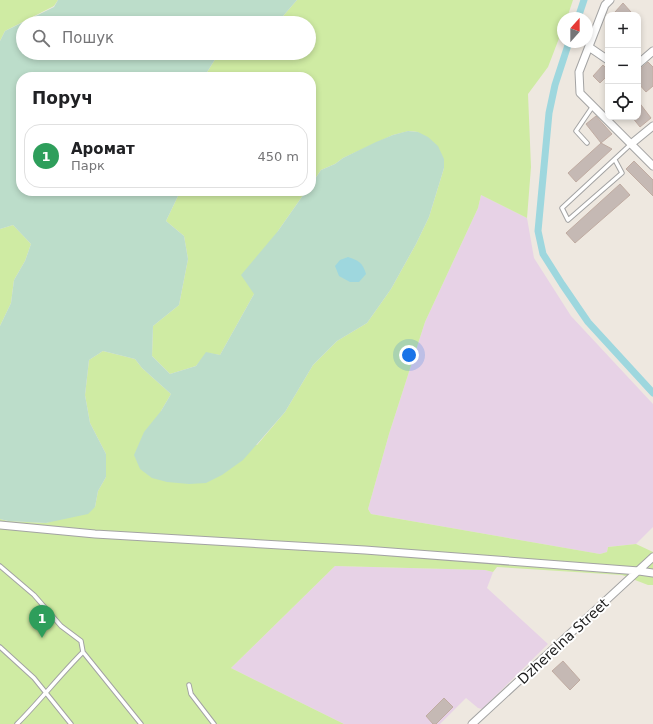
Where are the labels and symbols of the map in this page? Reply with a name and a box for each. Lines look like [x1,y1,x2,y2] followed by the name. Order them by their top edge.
[557,12,593,48] north arrow
[399,345,419,365] your location
[514,595,612,687] street label: Dzherelna Street
[29,605,55,638] pin: 1

